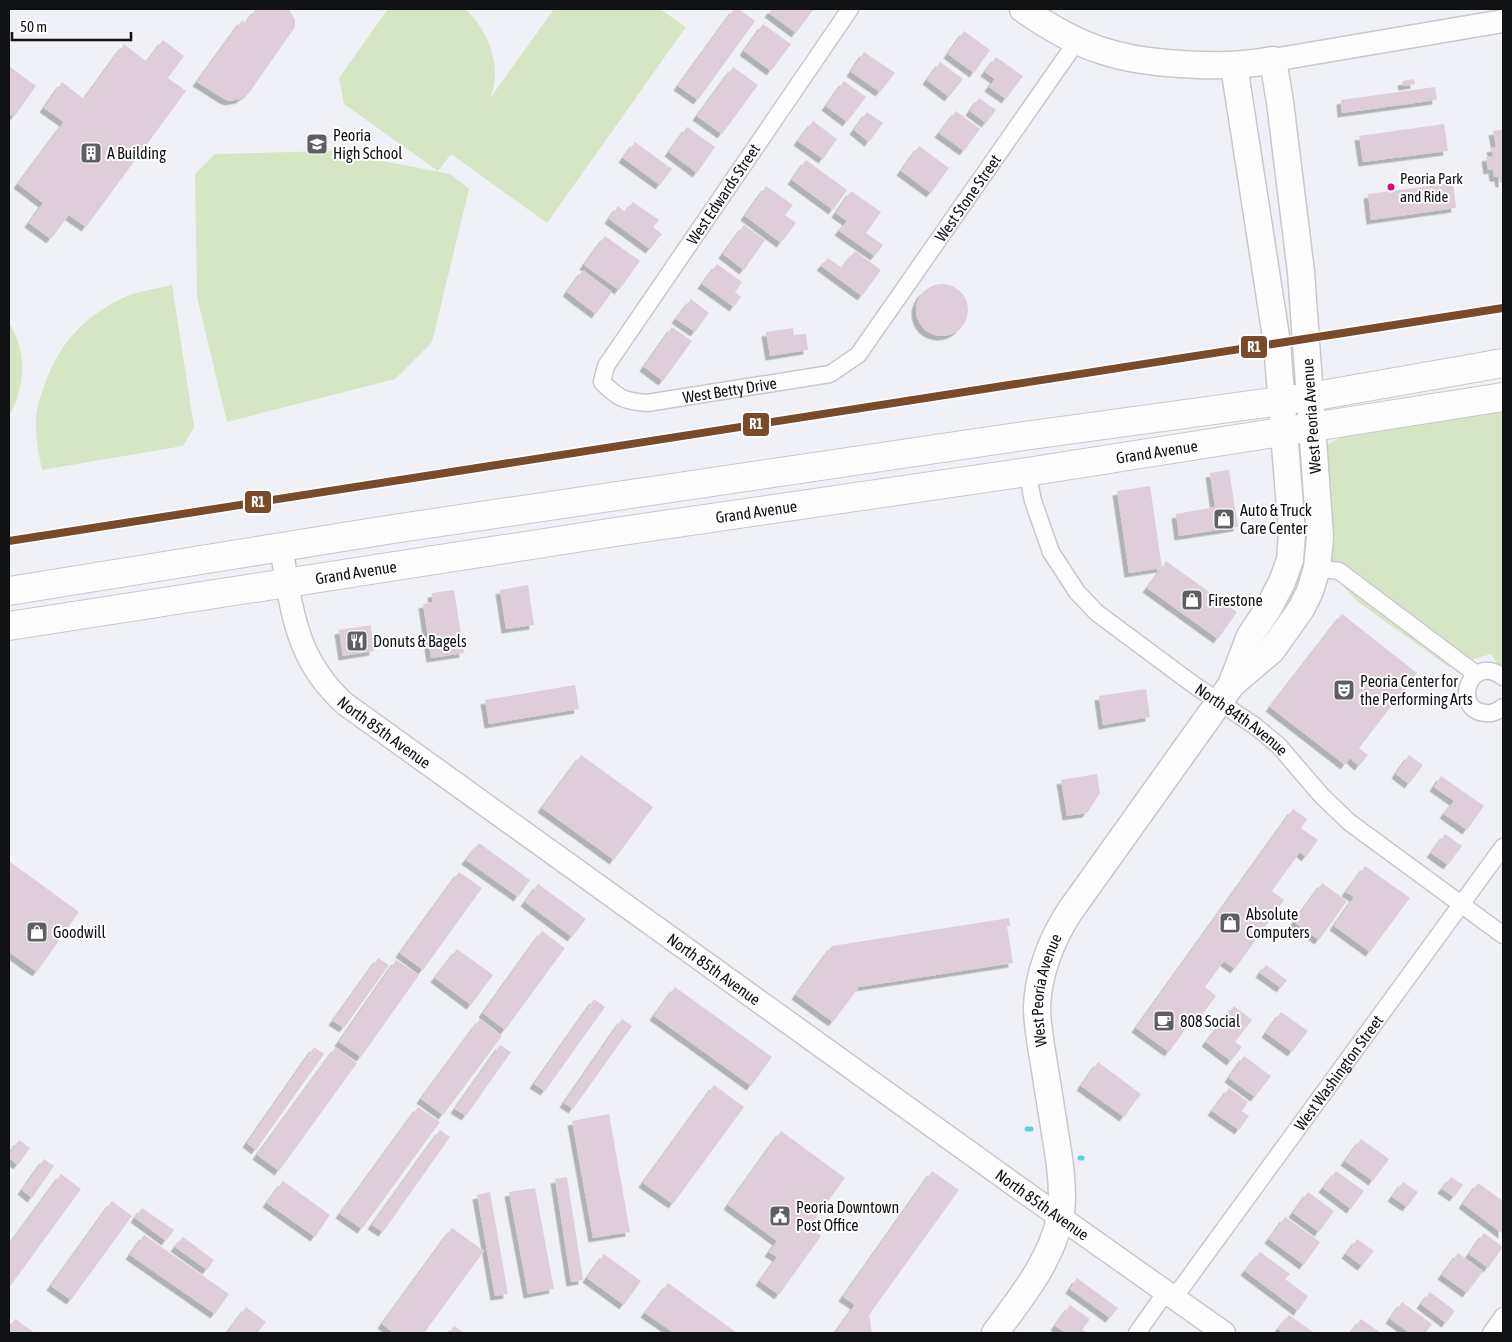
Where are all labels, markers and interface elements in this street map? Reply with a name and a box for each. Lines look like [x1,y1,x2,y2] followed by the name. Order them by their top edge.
[12,10,131,42] scale bar
[20,18,47,35] text: 50 m
[333,126,403,163] place label: Peoria High School
[305,132,329,156] school or university icon: Peoria High School
[683,140,763,248] street label: West Edwards Street
[79,141,103,165] building icon: A Building
[107,144,166,163] place label: A Building
[931,151,1004,245] street label: West Stone Street
[1400,170,1463,205] place label: Peoria Park and Ride
[1386,182,1396,192] marker: Peoria Park and Ride
[1240,335,1268,359] line badge: R1
[1247,339,1261,355] text: R1
[1298,358,1324,474] street label: West Peoria Avenue
[681,374,778,406] street label: West Betty Drive
[742,412,770,437] line badge: R1
[749,416,763,432] text: R1
[1115,436,1199,467] street label: Grand Avenue
[244,490,272,514] line badge: R1
[251,494,265,510] text: R1
[714,497,798,526] street label: Grand Avenue
[1240,501,1312,537] place label: Auto & Truck Care Center
[1212,507,1236,531] shop icon: Auto & Truck Care Center
[314,557,398,587] street label: Grand Avenue
[1180,588,1204,612] shop icon: Firestone
[1208,591,1263,609] place label: Firestone
[345,629,369,653] restaurant icon: Donuts & Bagels
[373,632,467,651] place label: Donuts & Bagels
[1360,672,1473,709] place label: Peoria Center for the Performing Arts
[1332,678,1356,702] theatre icon: Peoria Center for the Performing Arts
[1192,680,1292,759] street label: North 84th Avenue
[334,693,434,772] street label: North 85th Avenue
[1246,905,1310,942] place label: Absolute Computers
[1218,911,1242,935] shop icon: Absolute Computers
[25,920,49,944] shop icon: Goodwill
[53,923,107,941] place label: Goodwill
[664,930,764,1008] street label: North 85th Avenue
[1028,931,1065,1048] street label: West Peoria Avenue
[1152,1009,1176,1033] cafe icon: 808 Social
[1290,1011,1387,1134] street label: West Washington Street
[1180,1012,1241,1030] place label: 808 Social
[992,1165,1092,1244] street label: North 85th Avenue
[796,1198,899,1234] place label: Peoria Downtown Post Office
[768,1204,792,1228] public building icon: Peoria Downtown Post Office

